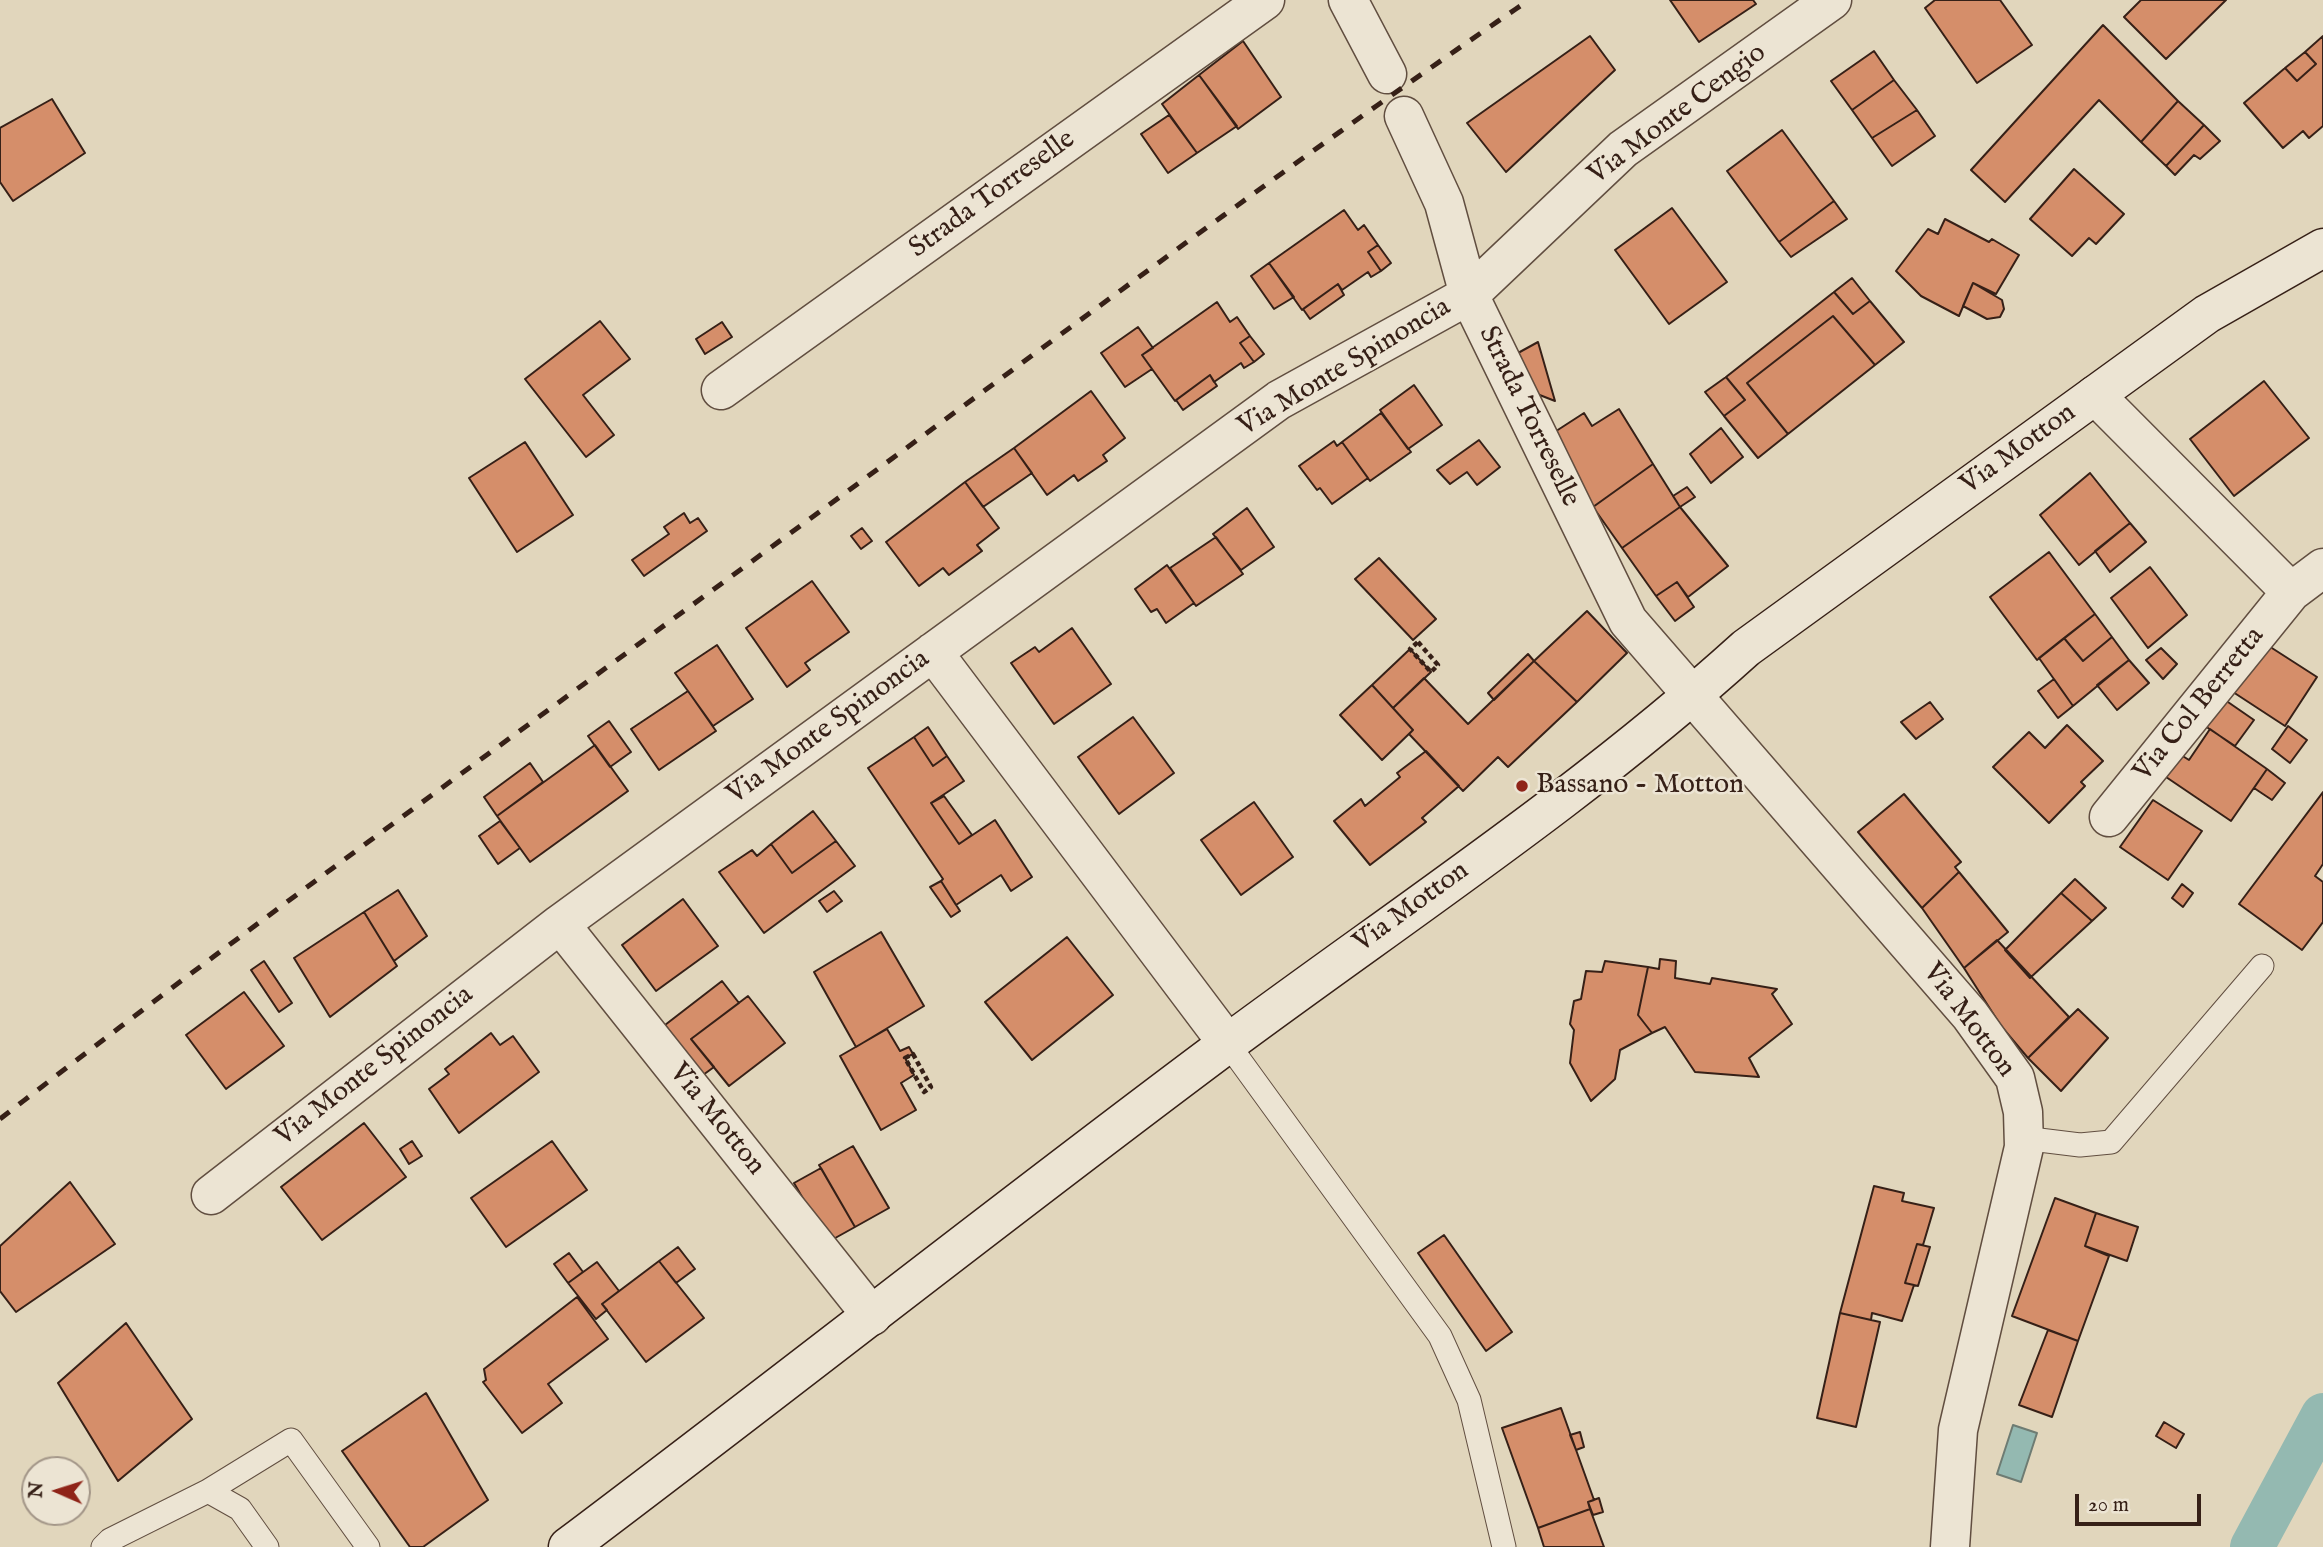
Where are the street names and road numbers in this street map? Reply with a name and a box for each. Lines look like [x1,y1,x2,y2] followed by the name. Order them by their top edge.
[1582,37,1774,193] street label: Via Monte Cengio
[904,124,1082,266] street label: Strada Torreselle
[1233,291,1457,445] street label: Via Monte Spinoncia
[1470,321,1586,513] street label: Strada Torreselle
[1955,397,2083,503] street label: Via Motton
[2128,621,2272,789] street label: Via Col Berretta
[721,643,937,813] street label: Via Monte Spinoncia
[1348,855,1476,961] street label: Via Motton
[1914,957,2022,1085] street label: Via Motton
[269,979,481,1155] street label: Via Monte Spinoncia
[661,1057,771,1183] street label: Via Motton

